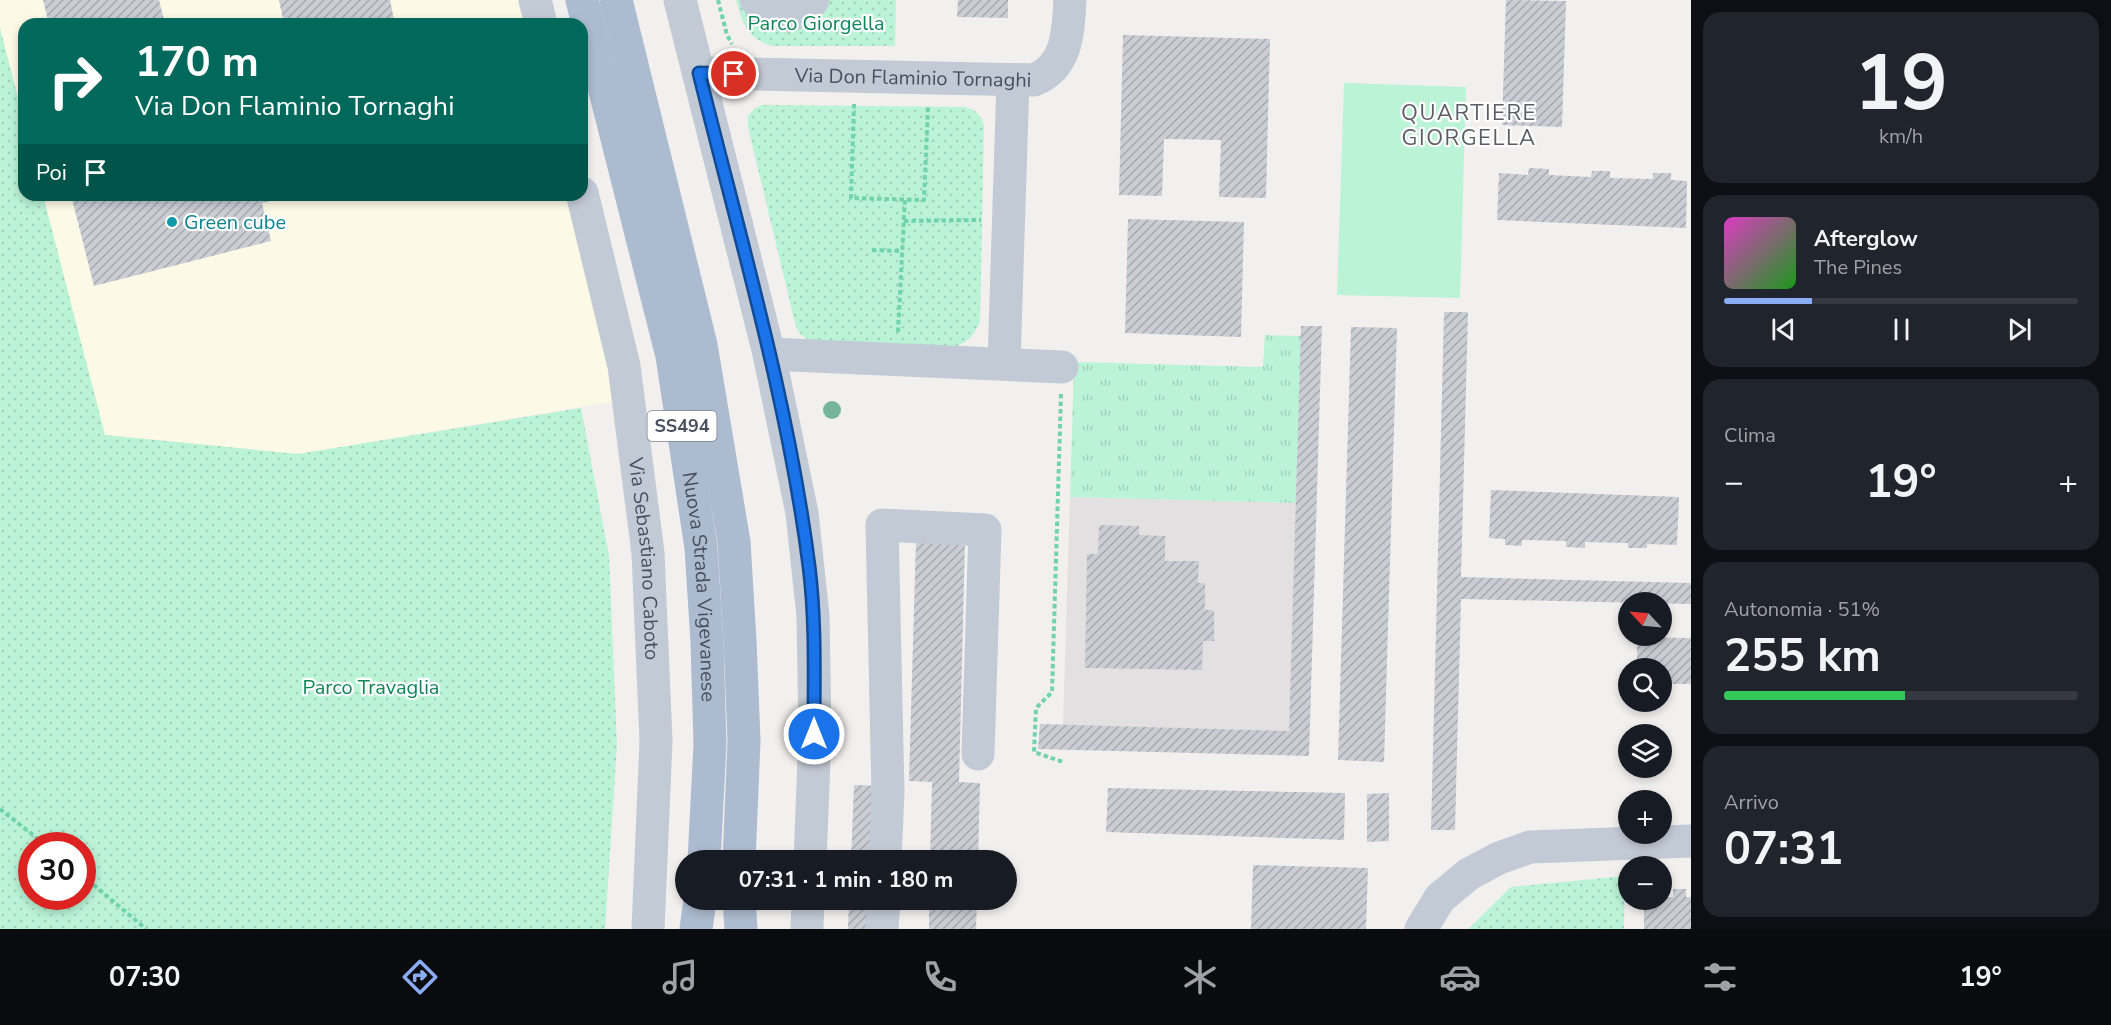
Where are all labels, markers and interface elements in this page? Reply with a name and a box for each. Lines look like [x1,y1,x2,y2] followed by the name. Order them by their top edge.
[747,10,885,37] park label: Parco Giorgella
[1854,30,1948,137] text: 19
[135,34,259,91] text: 170 m
[36,42,114,120] icon: right
[708,48,759,99] pin
[717,57,750,90] icon: arrive
[793,62,1032,94] street label: Via Don Flaminio Tornaghi
[135,88,454,125] text: Via Don Flaminio Tornaghi
[1401,98,1537,153] district label: QUARTIERE GIORGELLA
[1879,123,1923,150] text: km/h
[79,156,112,189] icon: arrive
[36,158,67,188] text: Poi
[184,209,286,236] place label: Green cube
[165,215,179,229] marker: Green cube
[1814,224,1918,254] text: Afterglow
[1814,254,1902,281] text: The Pines
[1767,313,1800,346] icon: previous
[1885,313,1918,346] icon: pause
[2003,313,2036,346] icon: next
[648,411,716,441] road number: SS494
[1724,422,1776,449] text: Clima
[1865,452,1937,513] text: 19°
[622,455,666,661] street label: Via Sebastiano Caboto
[1724,460,1744,505] text: −
[2058,460,2078,505] text: +
[676,470,722,702] street label: Nuova Strada Vigevanese
[1618,592,1672,646] north arrow
[1618,592,1672,910] map controls
[1724,596,1880,623] text: Autonomia · 51%
[1724,626,1881,687] text: 255 km
[1618,658,1672,712] button: search
[303,674,439,701] park label: Parco Travaglia
[782,702,846,766] position arrow
[1618,724,1672,778] button: layers
[1724,789,1779,816] text: Arrivo
[1618,790,1672,844] button: +
[1724,819,1843,880] text: 07:31
[18,832,96,910] speed limit sign: 30
[1618,856,1672,910] button: −
[739,865,953,895] text: 07:31 · 1 min · 180 m
[399,956,441,998] icon: directions
[659,956,701,998] icon: music
[919,956,961,998] icon: phone
[1179,956,1221,998] icon: climate
[1439,956,1481,998] icon: car
[1699,956,1741,998] icon: filters
[109,959,181,996] text: 07:30
[1959,959,2002,996] text: 19°

